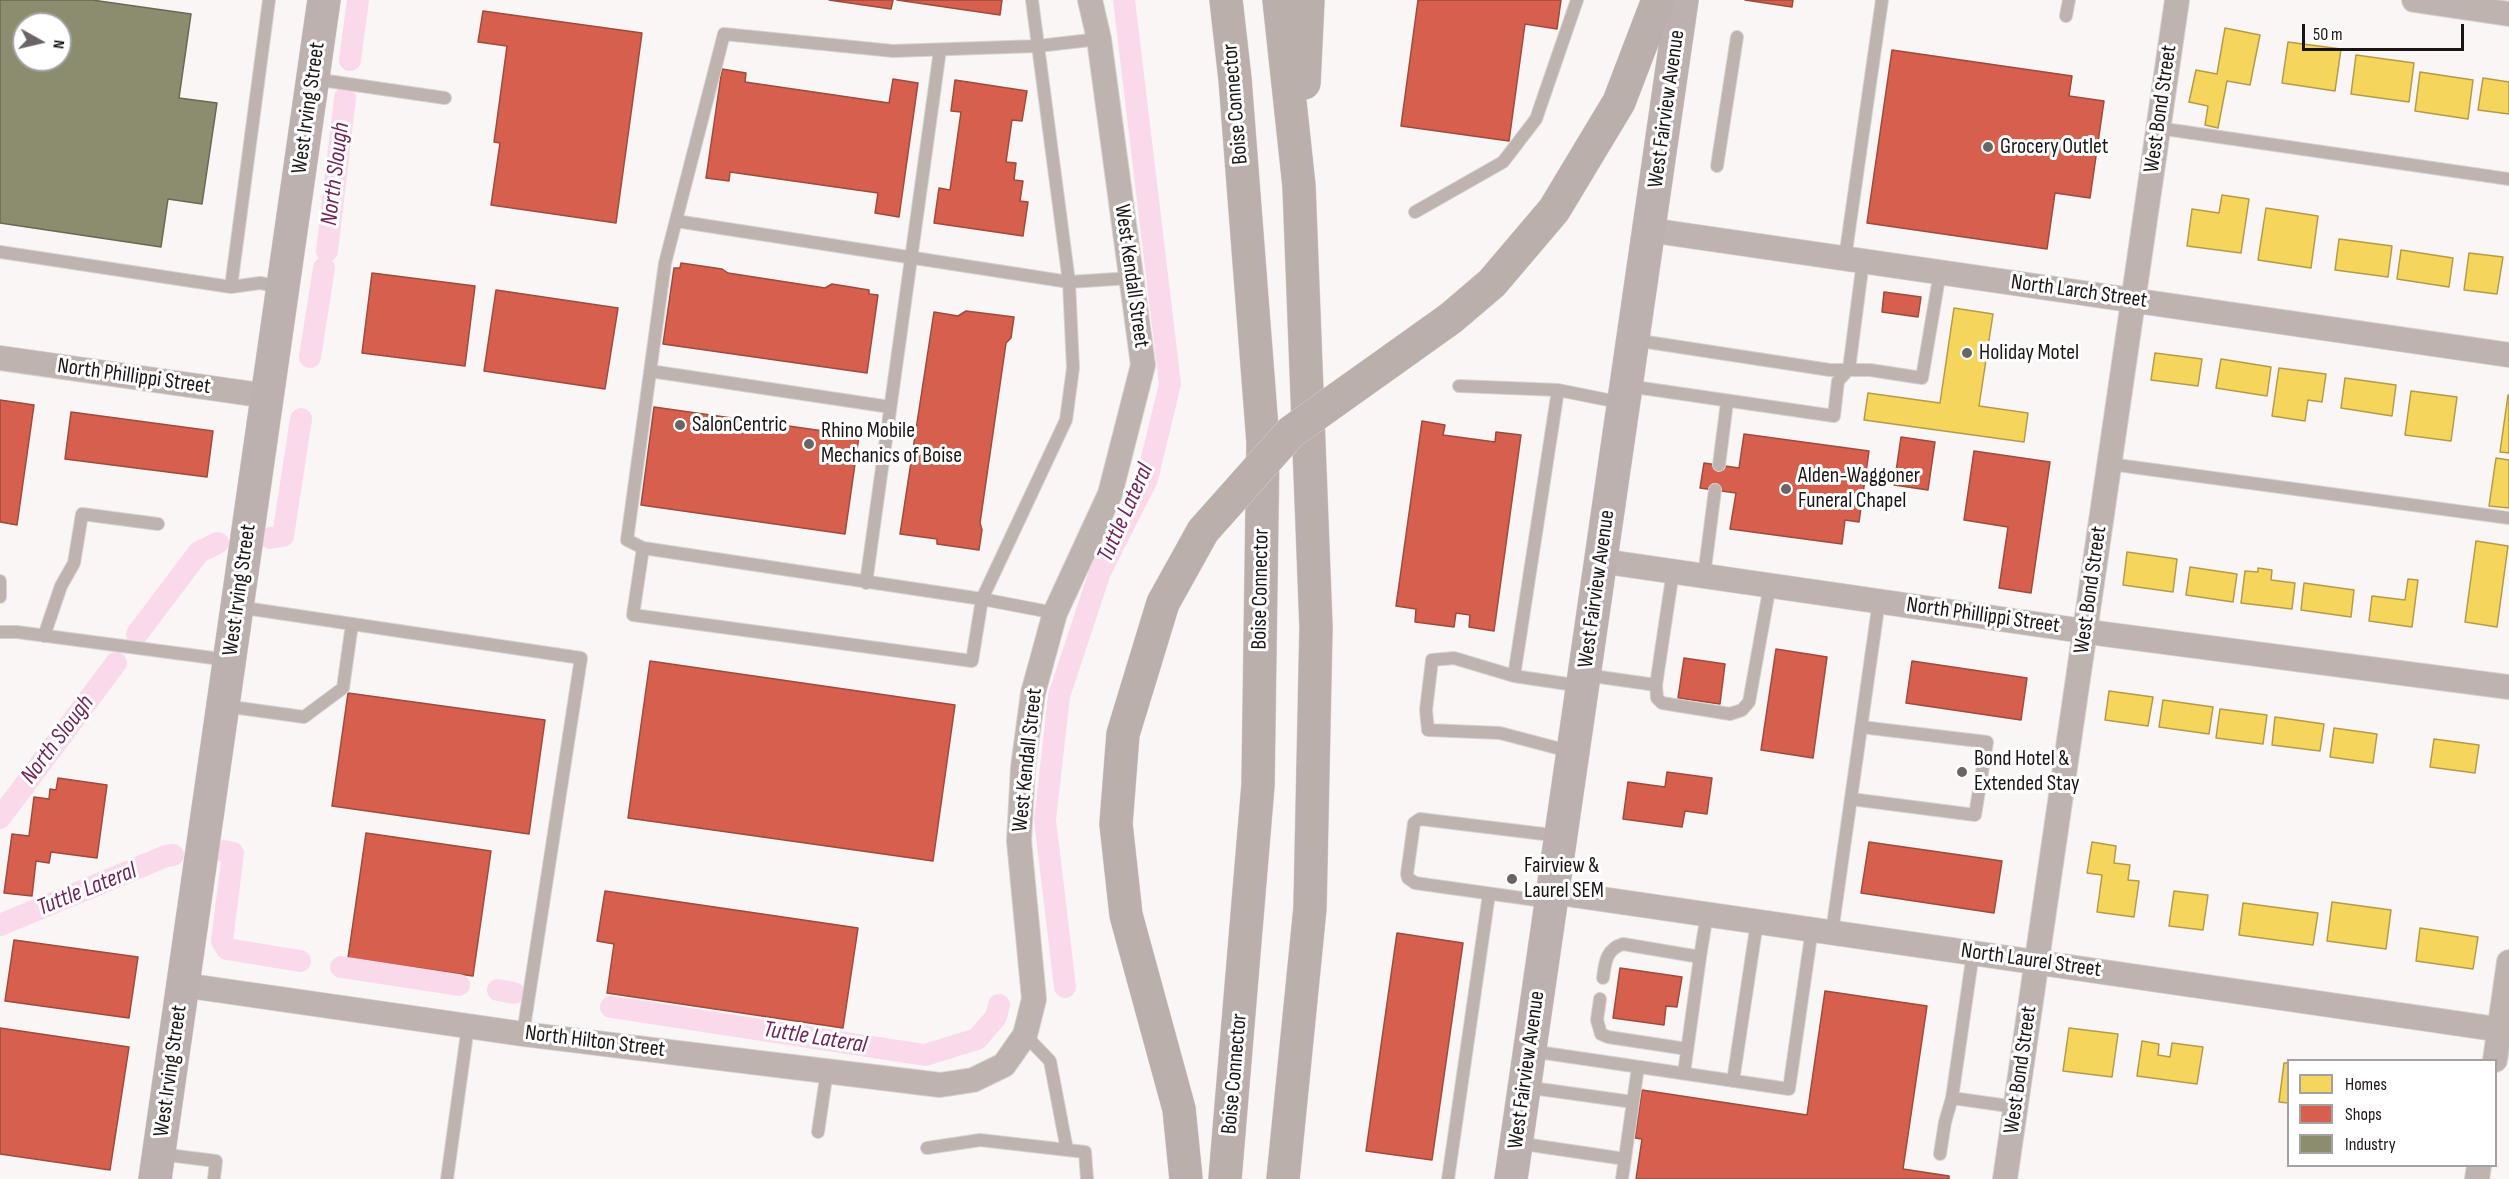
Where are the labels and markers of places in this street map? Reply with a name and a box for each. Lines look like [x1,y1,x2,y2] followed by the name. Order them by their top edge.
[2000,134,2108,160] place label: Grocery Outlet
[1981,140,1995,154] marker: Grocery Outlet
[1979,340,2079,366] place label: Holiday Motel
[1960,346,1974,360] marker: Holiday Motel
[692,412,787,438] place label: SalonCentric
[673,418,687,432] marker: SalonCentric
[821,418,962,470] place label: Rhino Mobile Mechanics of Boise
[802,437,816,451] marker: Rhino Mobile Mechanics of Boise
[1798,463,1920,514] place label: Alden-Waggoner Funeral Chapel
[1779,482,1793,496] marker: Alden-Waggoner Funeral Chapel
[1974,746,2080,798] place label: Bond Hotel & Extended Stay
[1955,765,1969,779] marker: Bond Hotel & Extended Stay
[1524,853,1604,904] place label: Fairview & Laurel SEM
[1505,872,1519,886] marker: Fairview & Laurel SEM

